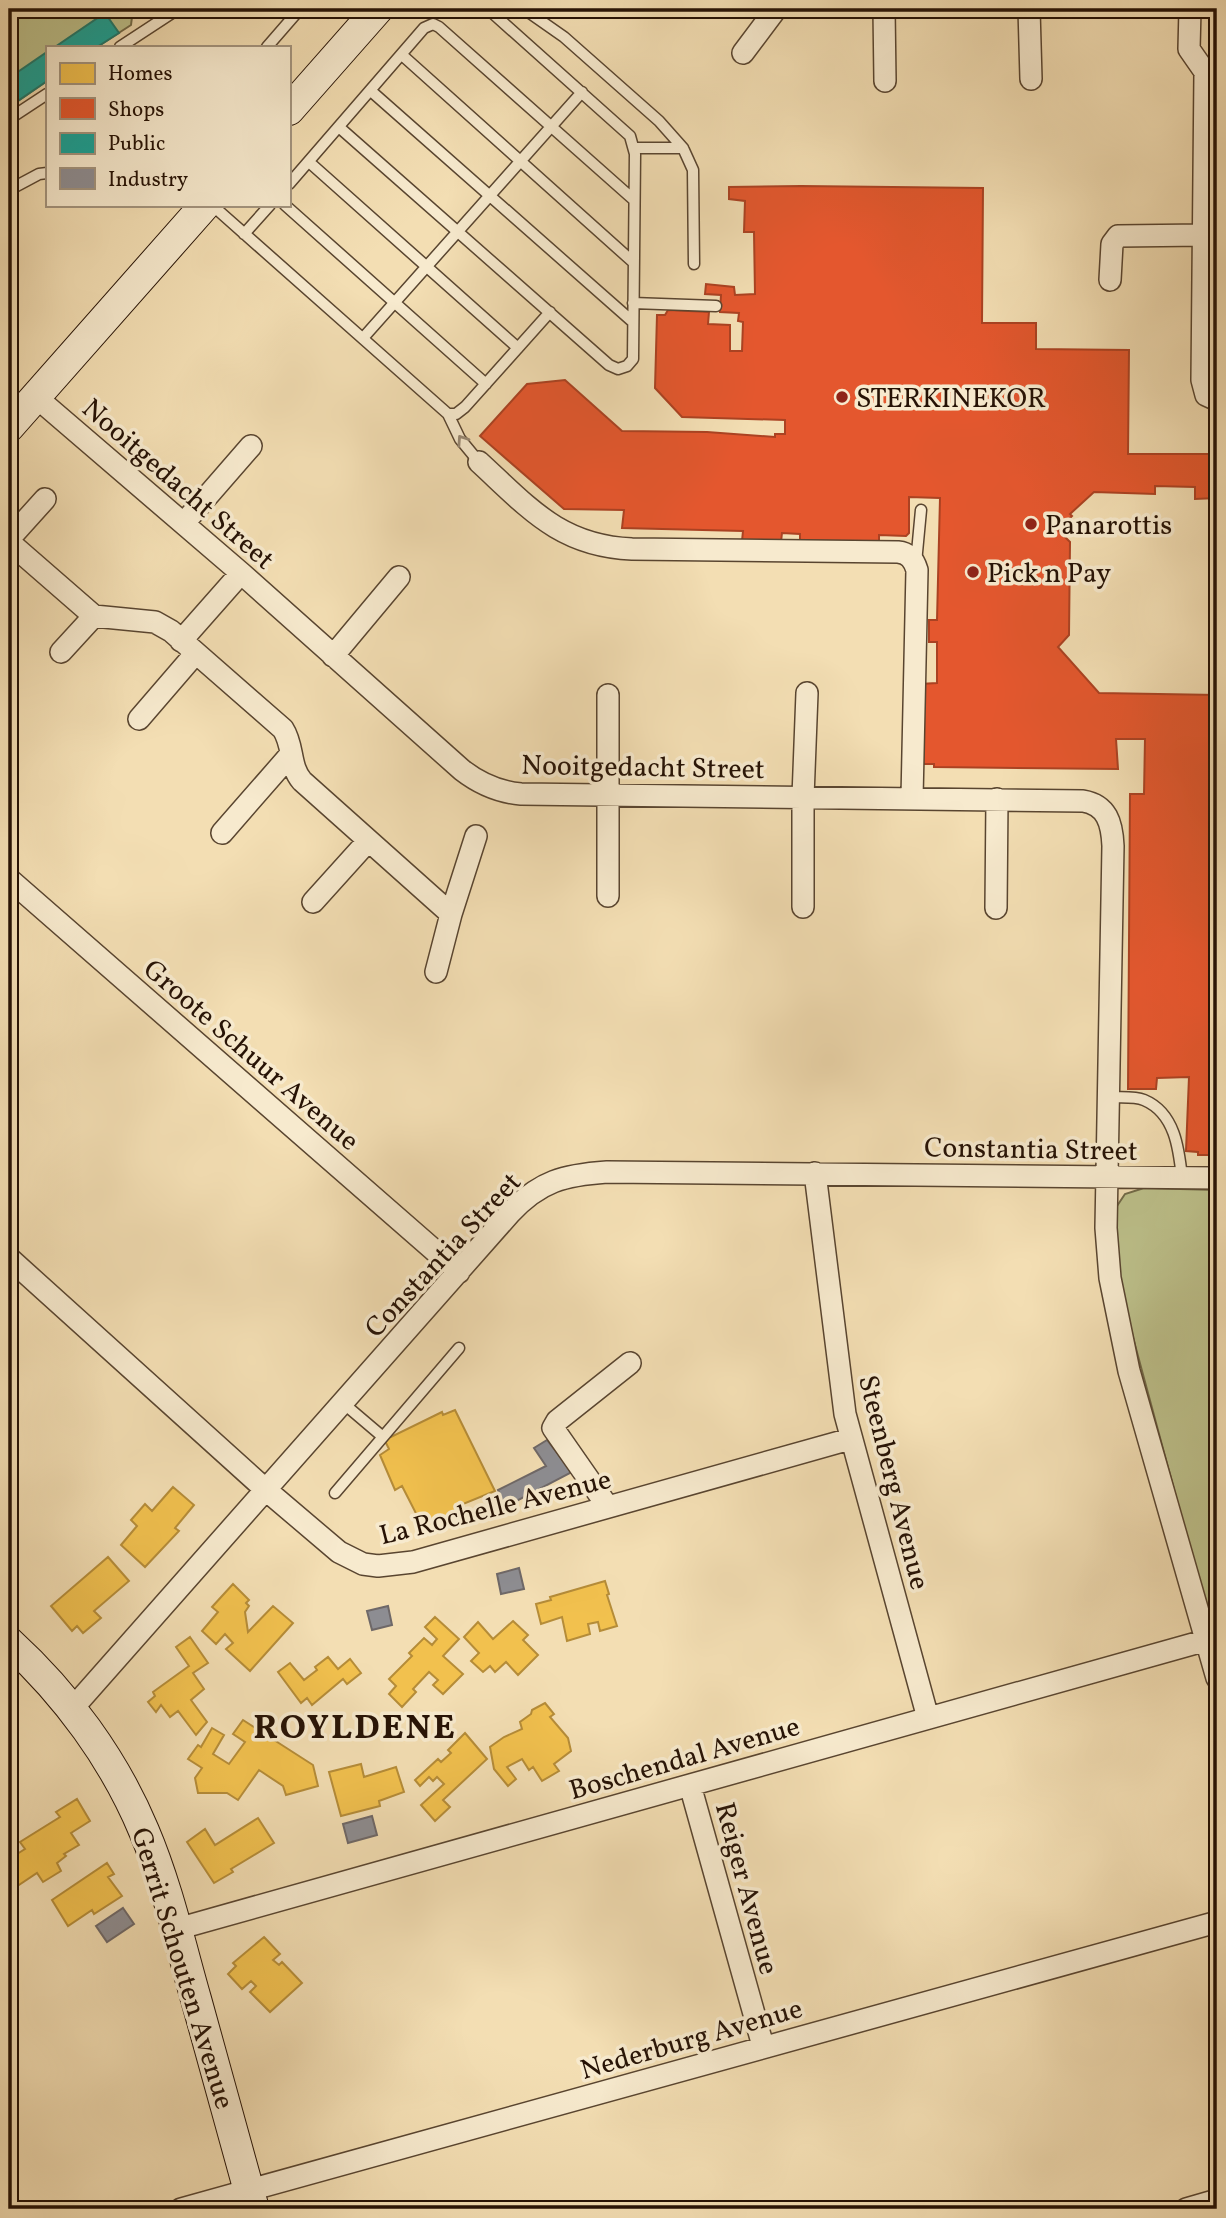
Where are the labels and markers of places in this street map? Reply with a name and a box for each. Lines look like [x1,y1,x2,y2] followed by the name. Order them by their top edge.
[856,380,1046,419] place label: STERKINEKOR
[834,389,850,405] marker: STERKINEKOR
[1045,507,1172,546] place label: Panarottis
[1023,516,1039,532] marker: Panarottis
[987,555,1111,594] place label: Pick n Pay
[965,564,981,580] marker: Pick n Pay

